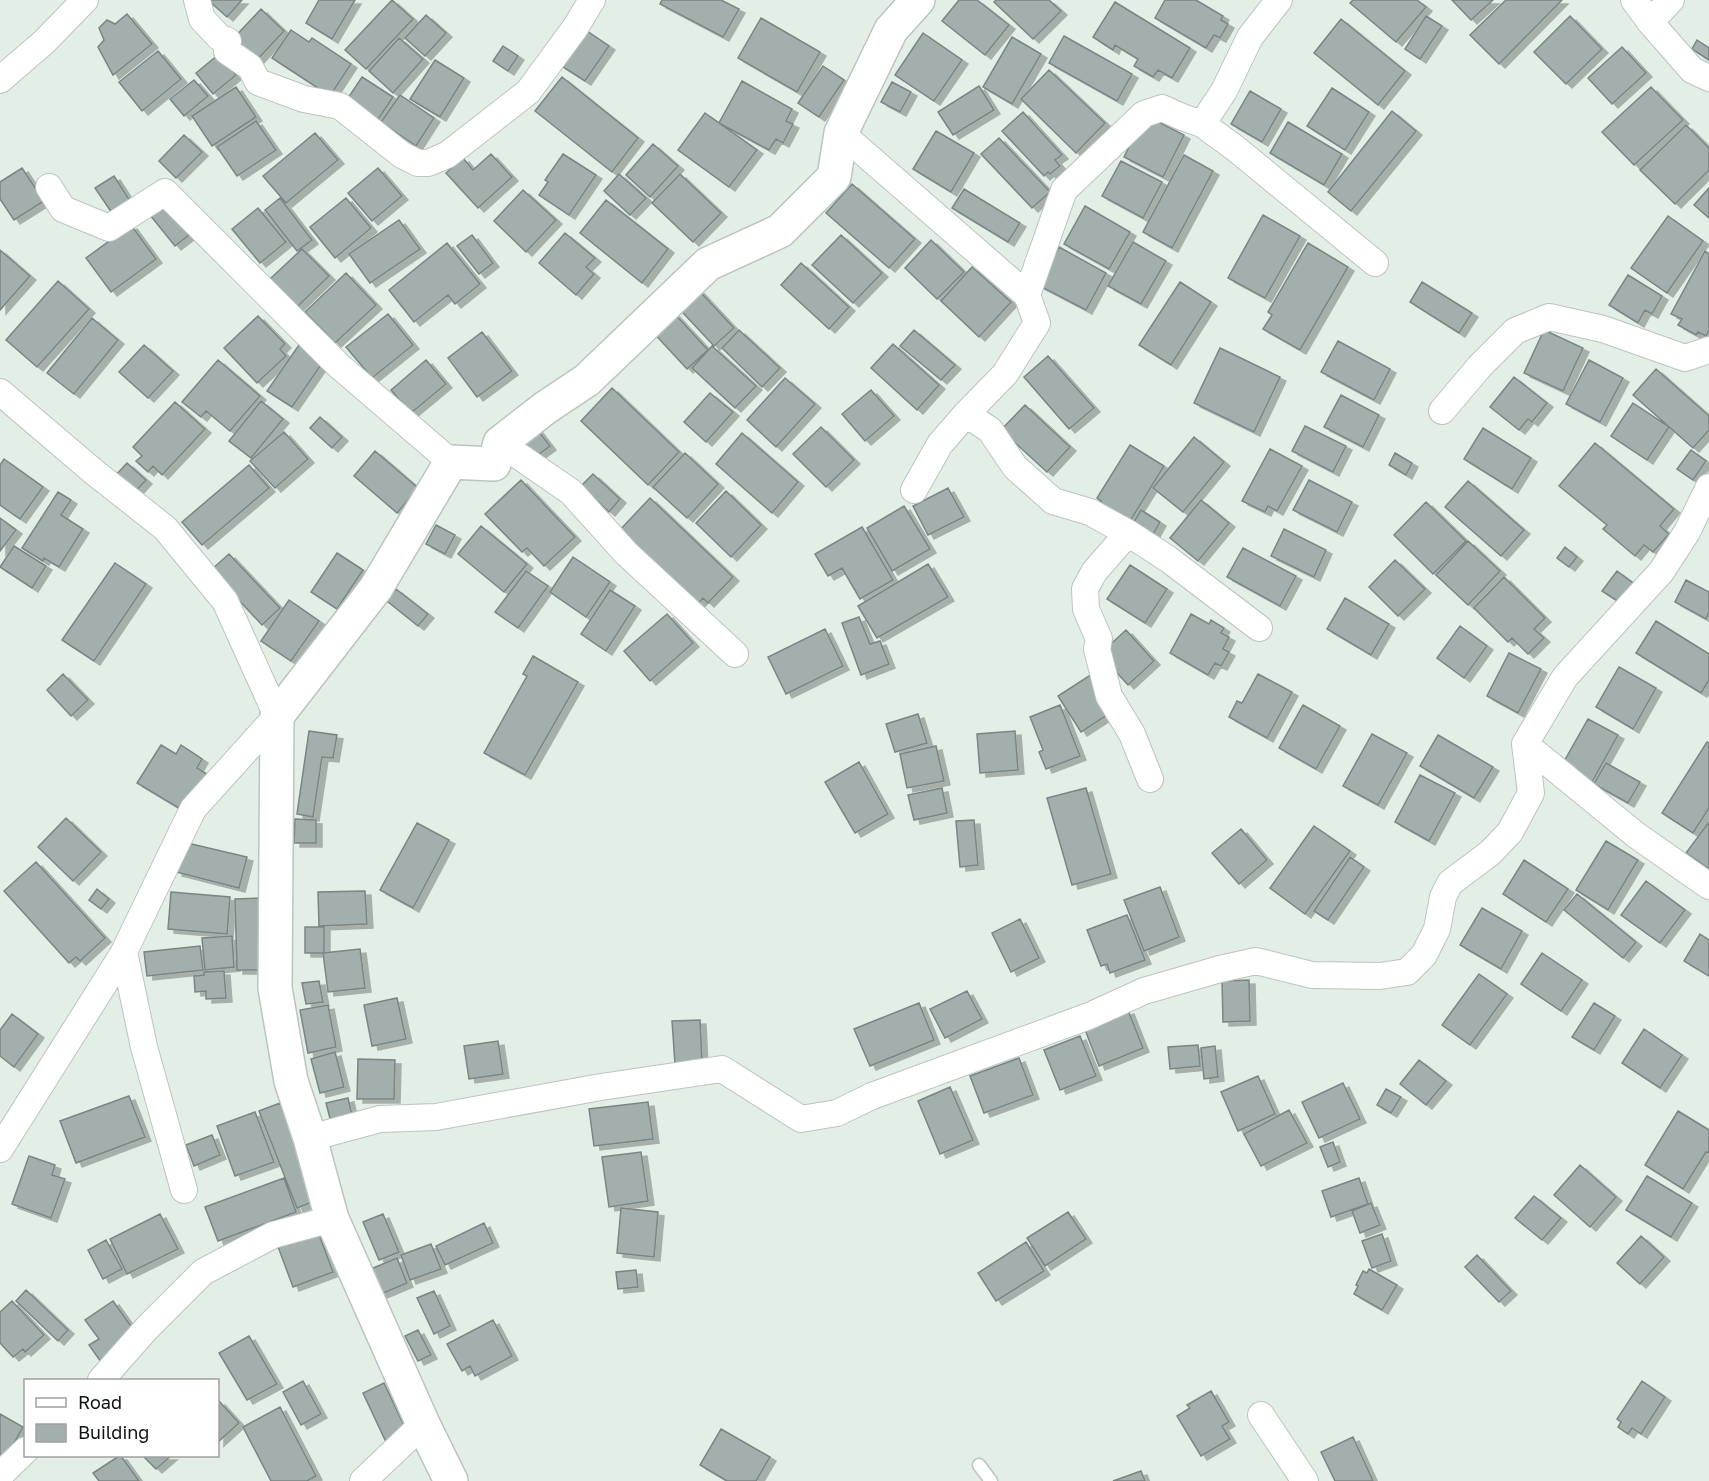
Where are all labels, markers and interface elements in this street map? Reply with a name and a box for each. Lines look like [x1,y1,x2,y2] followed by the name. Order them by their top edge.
[24,1379,219,1457] legend
[78,1391,122,1413] text: Road
[78,1421,149,1443] text: Building

